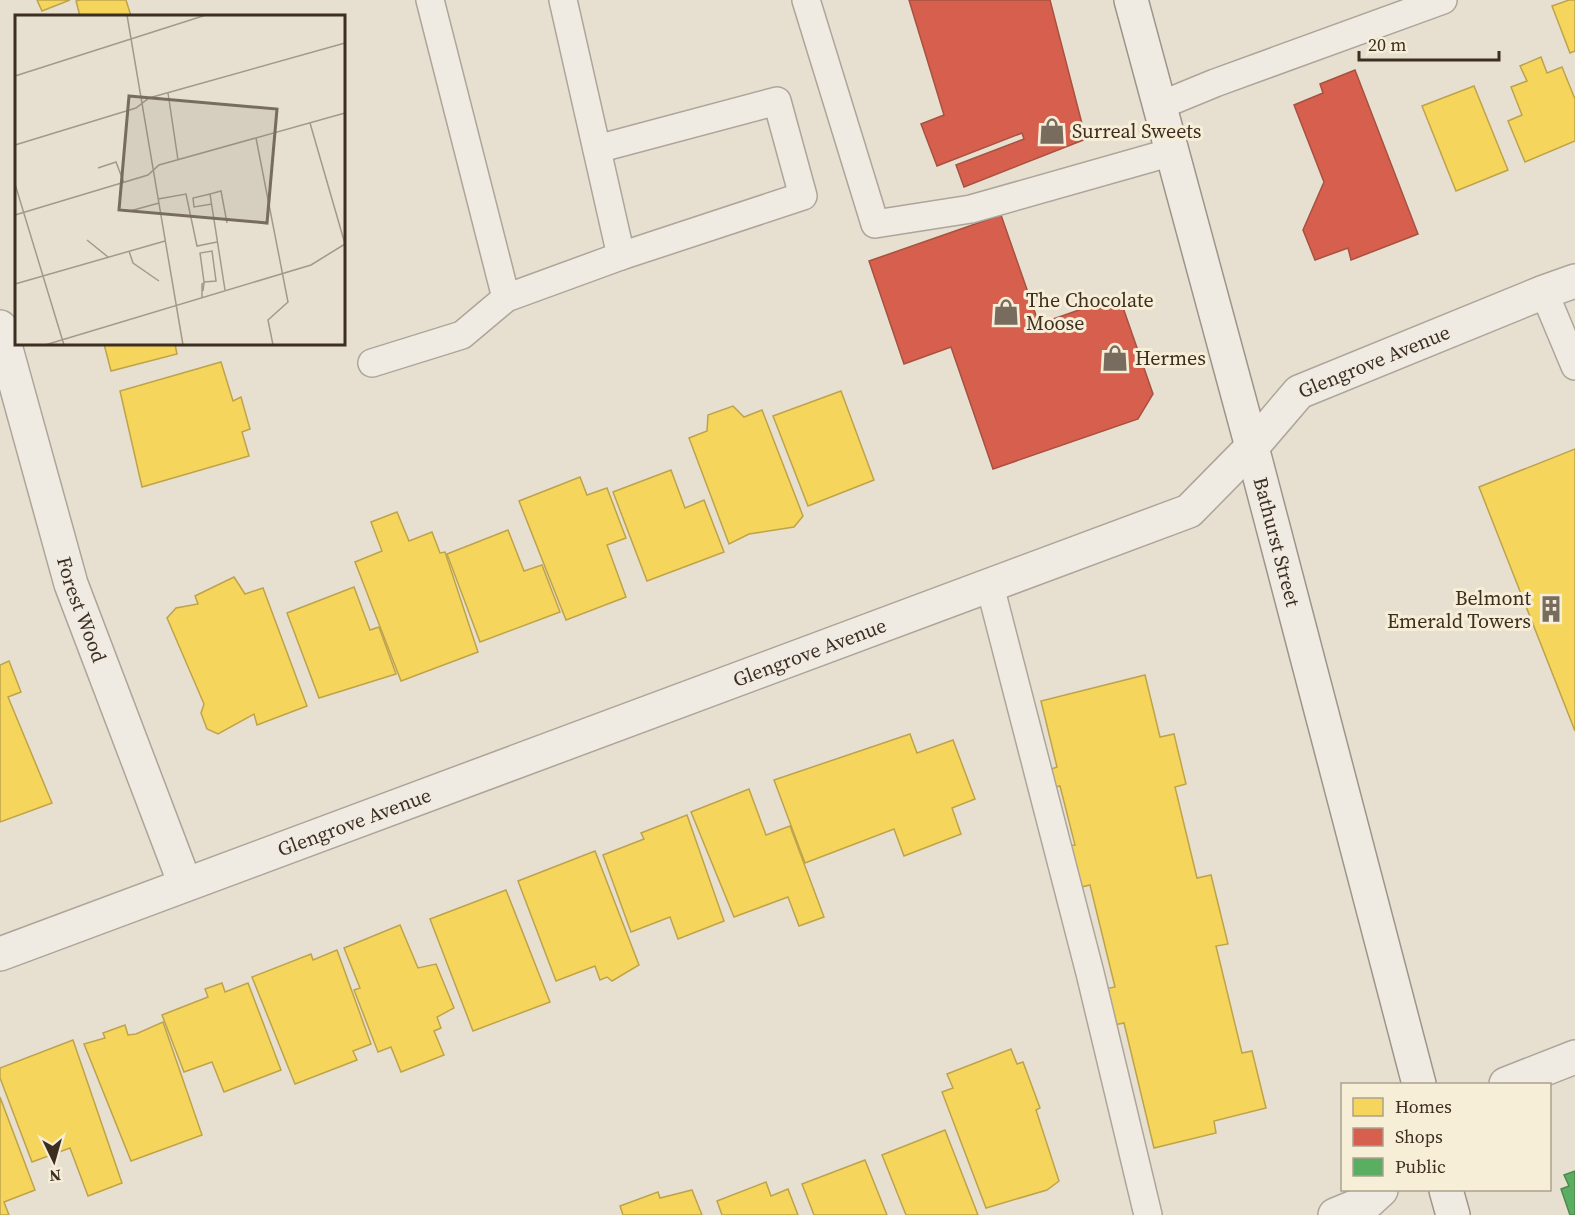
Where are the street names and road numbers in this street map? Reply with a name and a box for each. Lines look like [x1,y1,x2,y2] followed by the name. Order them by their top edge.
[1294,318,1454,405] street label: Glengrove Avenue
[1246,474,1307,610] street label: Bathurst Street
[50,553,114,667] street label: Forest Wood
[729,611,890,694] street label: Glengrove Avenue
[273,781,435,863] street label: Glengrove Avenue

